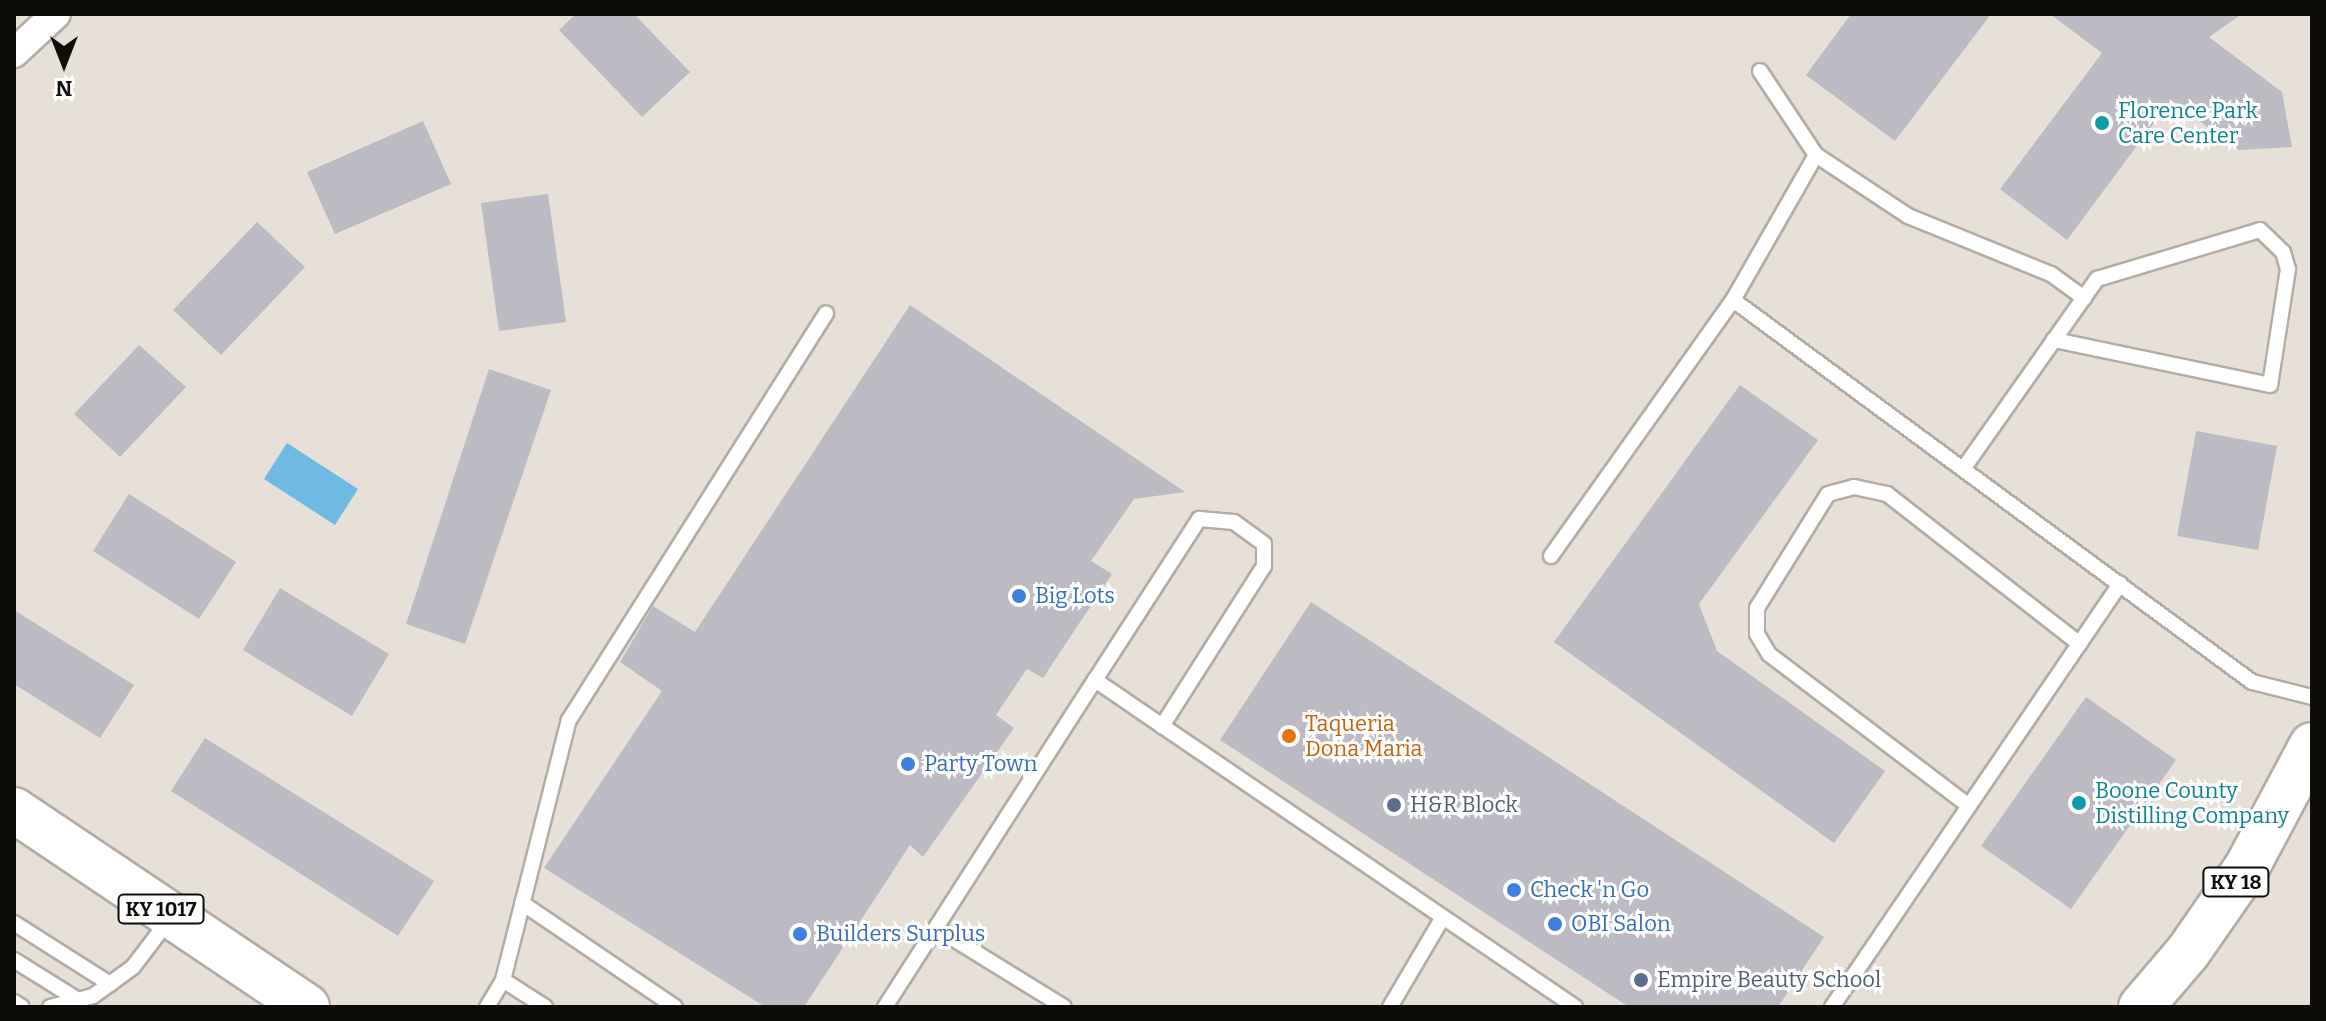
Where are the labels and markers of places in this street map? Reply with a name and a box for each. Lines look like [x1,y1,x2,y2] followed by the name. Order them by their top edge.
[2118,97,2258,148] place label: Florence Park Care Center
[2093,114,2111,132] marker: Florence Park Care Center
[1035,583,1115,609] place label: Big Lots
[1010,587,1028,605] marker: Big Lots
[1305,710,1423,762] place label: Taqueria Dona Maria
[1280,727,1298,745] marker: Taqueria Dona Maria
[924,751,1037,777] place label: Party Town
[899,755,917,773] marker: Party Town
[2095,777,2289,828] place label: Boone County Distilling Company
[1410,792,1518,818] place label: H&R Block
[2070,794,2088,812] marker: Boone County Distilling Company
[1385,796,1403,814] marker: H&R Block
[1530,877,1649,903] place label: Check 'n Go
[1505,881,1523,899] marker: Check 'n Go
[1571,911,1671,937] place label: OBI Salon
[1546,915,1564,933] marker: OBI Salon
[816,921,985,947] place label: Builders Surplus
[791,925,809,943] marker: Builders Surplus
[1657,967,1881,993] place label: Empire Beauty School
[1632,971,1650,989] marker: Empire Beauty School

